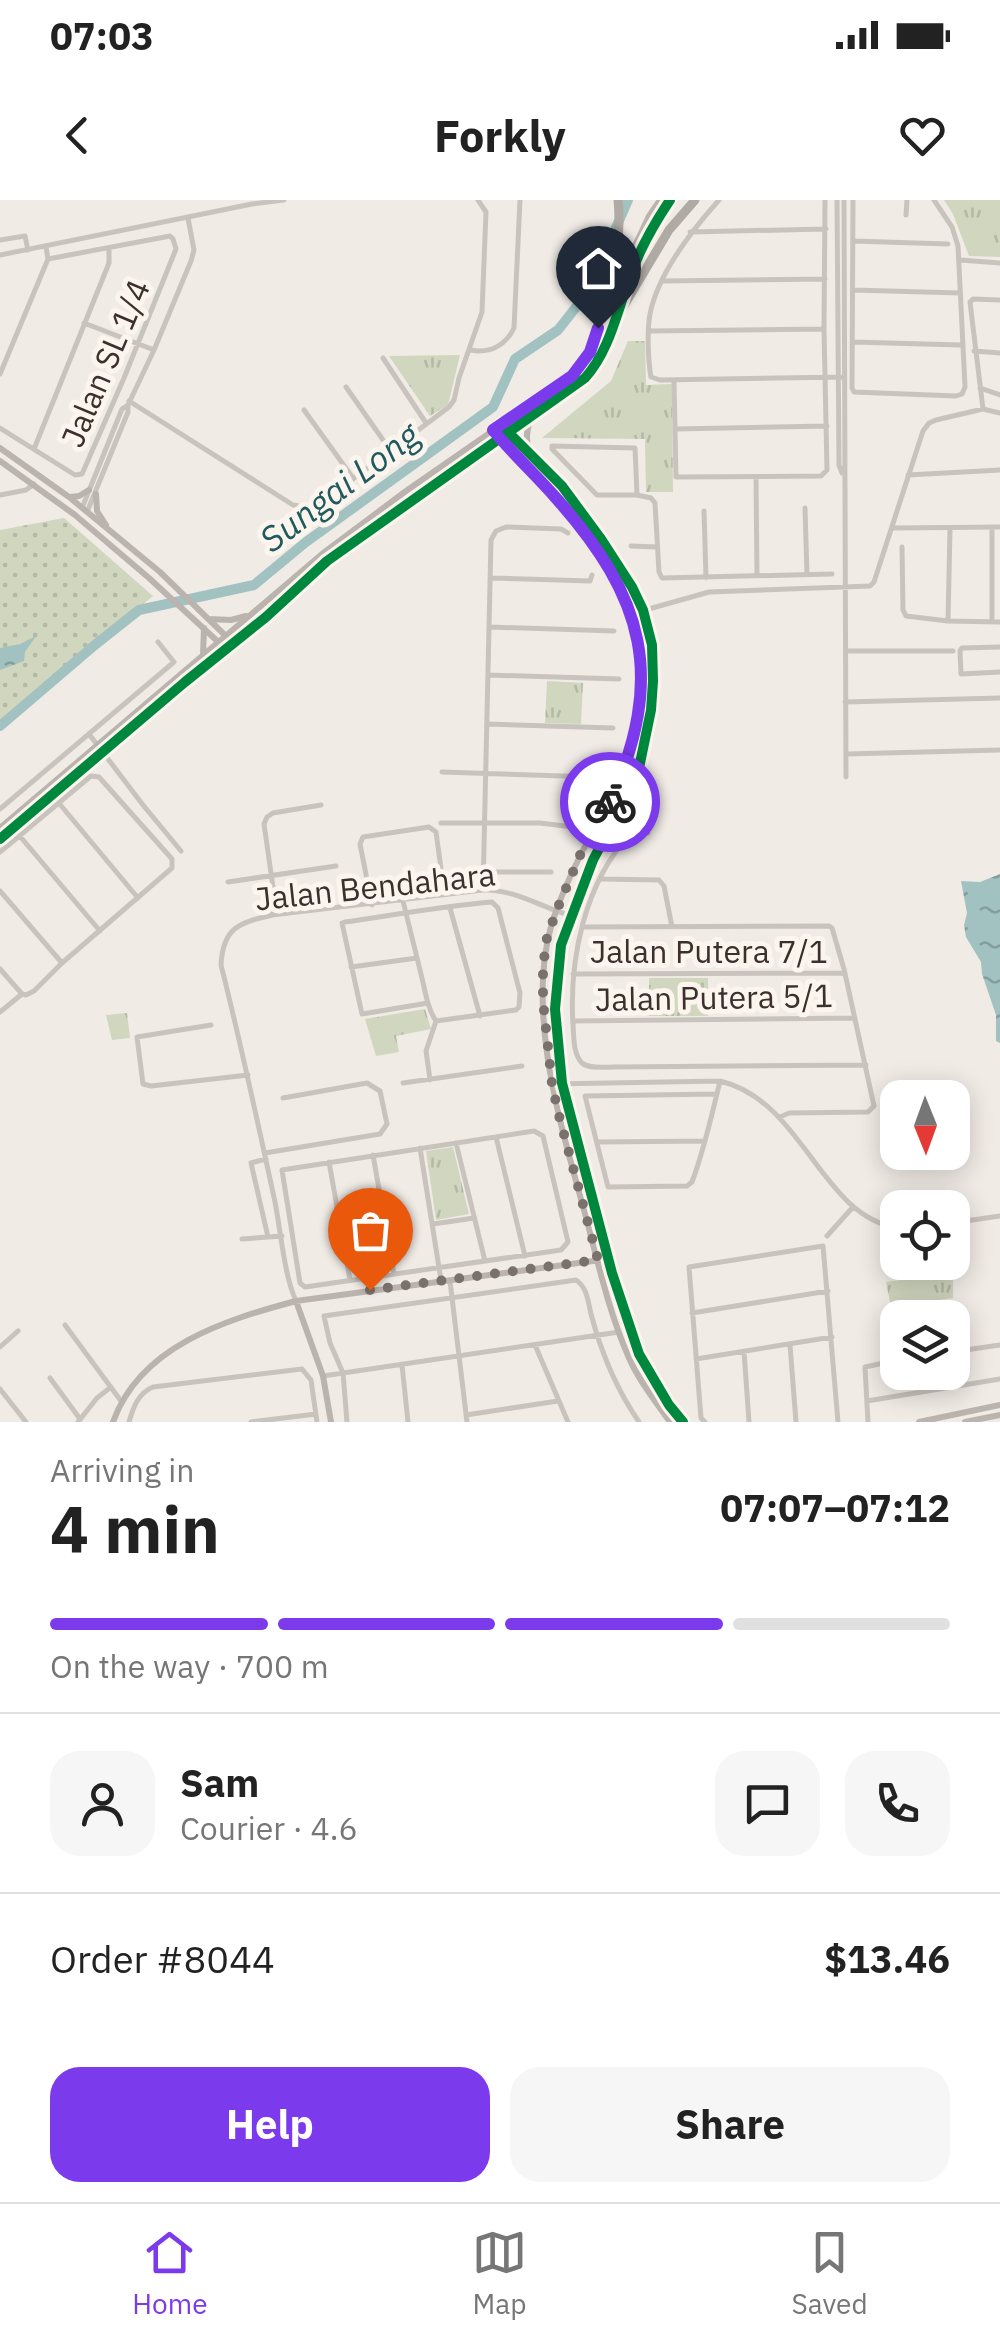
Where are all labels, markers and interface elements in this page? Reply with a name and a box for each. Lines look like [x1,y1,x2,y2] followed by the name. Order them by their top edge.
[50,11,154,60] text: 07:03
[434,106,566,164] text: Forkly
[50,108,105,163] icon: back
[895,108,950,163] icon: heart
[556,226,641,329] pin
[571,241,626,296] icon: home
[51,273,159,453] street label: Jalan SL 1/4
[250,411,429,562] water label: Sungai Long
[560,752,660,852] courier
[583,775,638,830] icon: bike
[253,853,497,919] street label: Jalan Bendahara
[590,930,828,972] street label: Jalan Putera 7/1
[595,974,833,1020] street label: Jalan Putera 5/1
[880,1080,970,1170] north arrow
[880,1080,970,1390] map controls
[328,1188,413,1291] pin
[880,1190,970,1280] button: locate
[343,1203,398,1258] icon: bag
[880,1300,970,1390] button: layers
[50,1449,195,1491] text: Arriving in
[720,1483,950,1532] text: 07:07–07:12
[50,1486,220,1571] text: 4 min
[50,1645,329,1687] text: On the way · 700 m
[50,1751,155,1856] button: person
[715,1751,820,1856] button: chat
[845,1751,950,1856] button: phone
[180,1758,259,1807] text: Sam
[180,1807,358,1849] text: Courier · 4.6
[50,1934,275,1983] text: Order #8044
[824,1934,950,1983] text: $13.46
[50,2067,490,2182] button: Help
[510,2067,950,2182] button: Share
[132,2225,208,2322] tab: Home
[472,2225,527,2322] tab: Map
[792,2225,868,2322] tab: Saved

